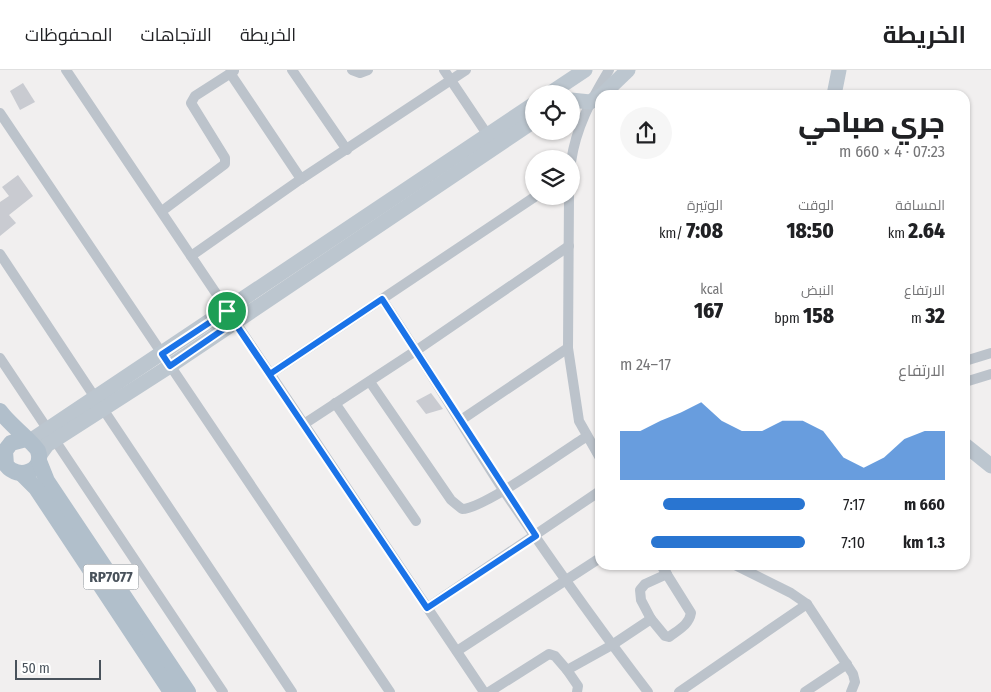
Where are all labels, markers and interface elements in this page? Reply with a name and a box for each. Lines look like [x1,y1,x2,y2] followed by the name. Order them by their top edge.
[883,21,966,49] text: الخريطة
[25,24,113,46] text: المحفوظات
[141,24,212,46] text: الاتجاهات
[240,24,296,46] text: الخريطة
[525,85,580,205] map controls
[525,85,580,140] button: locate
[798,106,945,139] text: جري صباحي
[620,107,672,159] button: share
[839,142,945,161] text: 07:23 · 4 × 660 m
[525,150,580,205] button: layers
[687,197,723,214] text: الوتيرة
[798,197,834,214] text: الوقت
[895,197,945,214] text: المسافة
[686,218,723,244] text: 7:08
[786,218,834,244] text: 18:50
[908,218,945,244] text: 2.64
[659,225,686,242] text: /km
[888,225,908,242] text: km
[700,281,723,298] text: kcal
[801,282,834,299] text: النبض
[904,282,945,299] text: الارتفاع
[206,290,248,332] pin
[213,297,241,325] icon: arrive
[694,298,723,324] text: 167
[803,303,834,329] text: 158
[925,303,945,329] text: 32
[774,310,803,327] text: bpm
[911,310,925,327] text: m
[620,355,671,374] text: 17–24 m
[898,361,945,380] text: الارتفاع
[843,495,865,514] text: 7:17
[904,495,945,514] text: 660 m
[841,533,865,552] text: 7:10
[903,533,945,552] text: 1.3 km
[84,564,138,590] road number: RP7077
[15,657,101,680] scale bar
[22,660,50,677] text: 50 m

